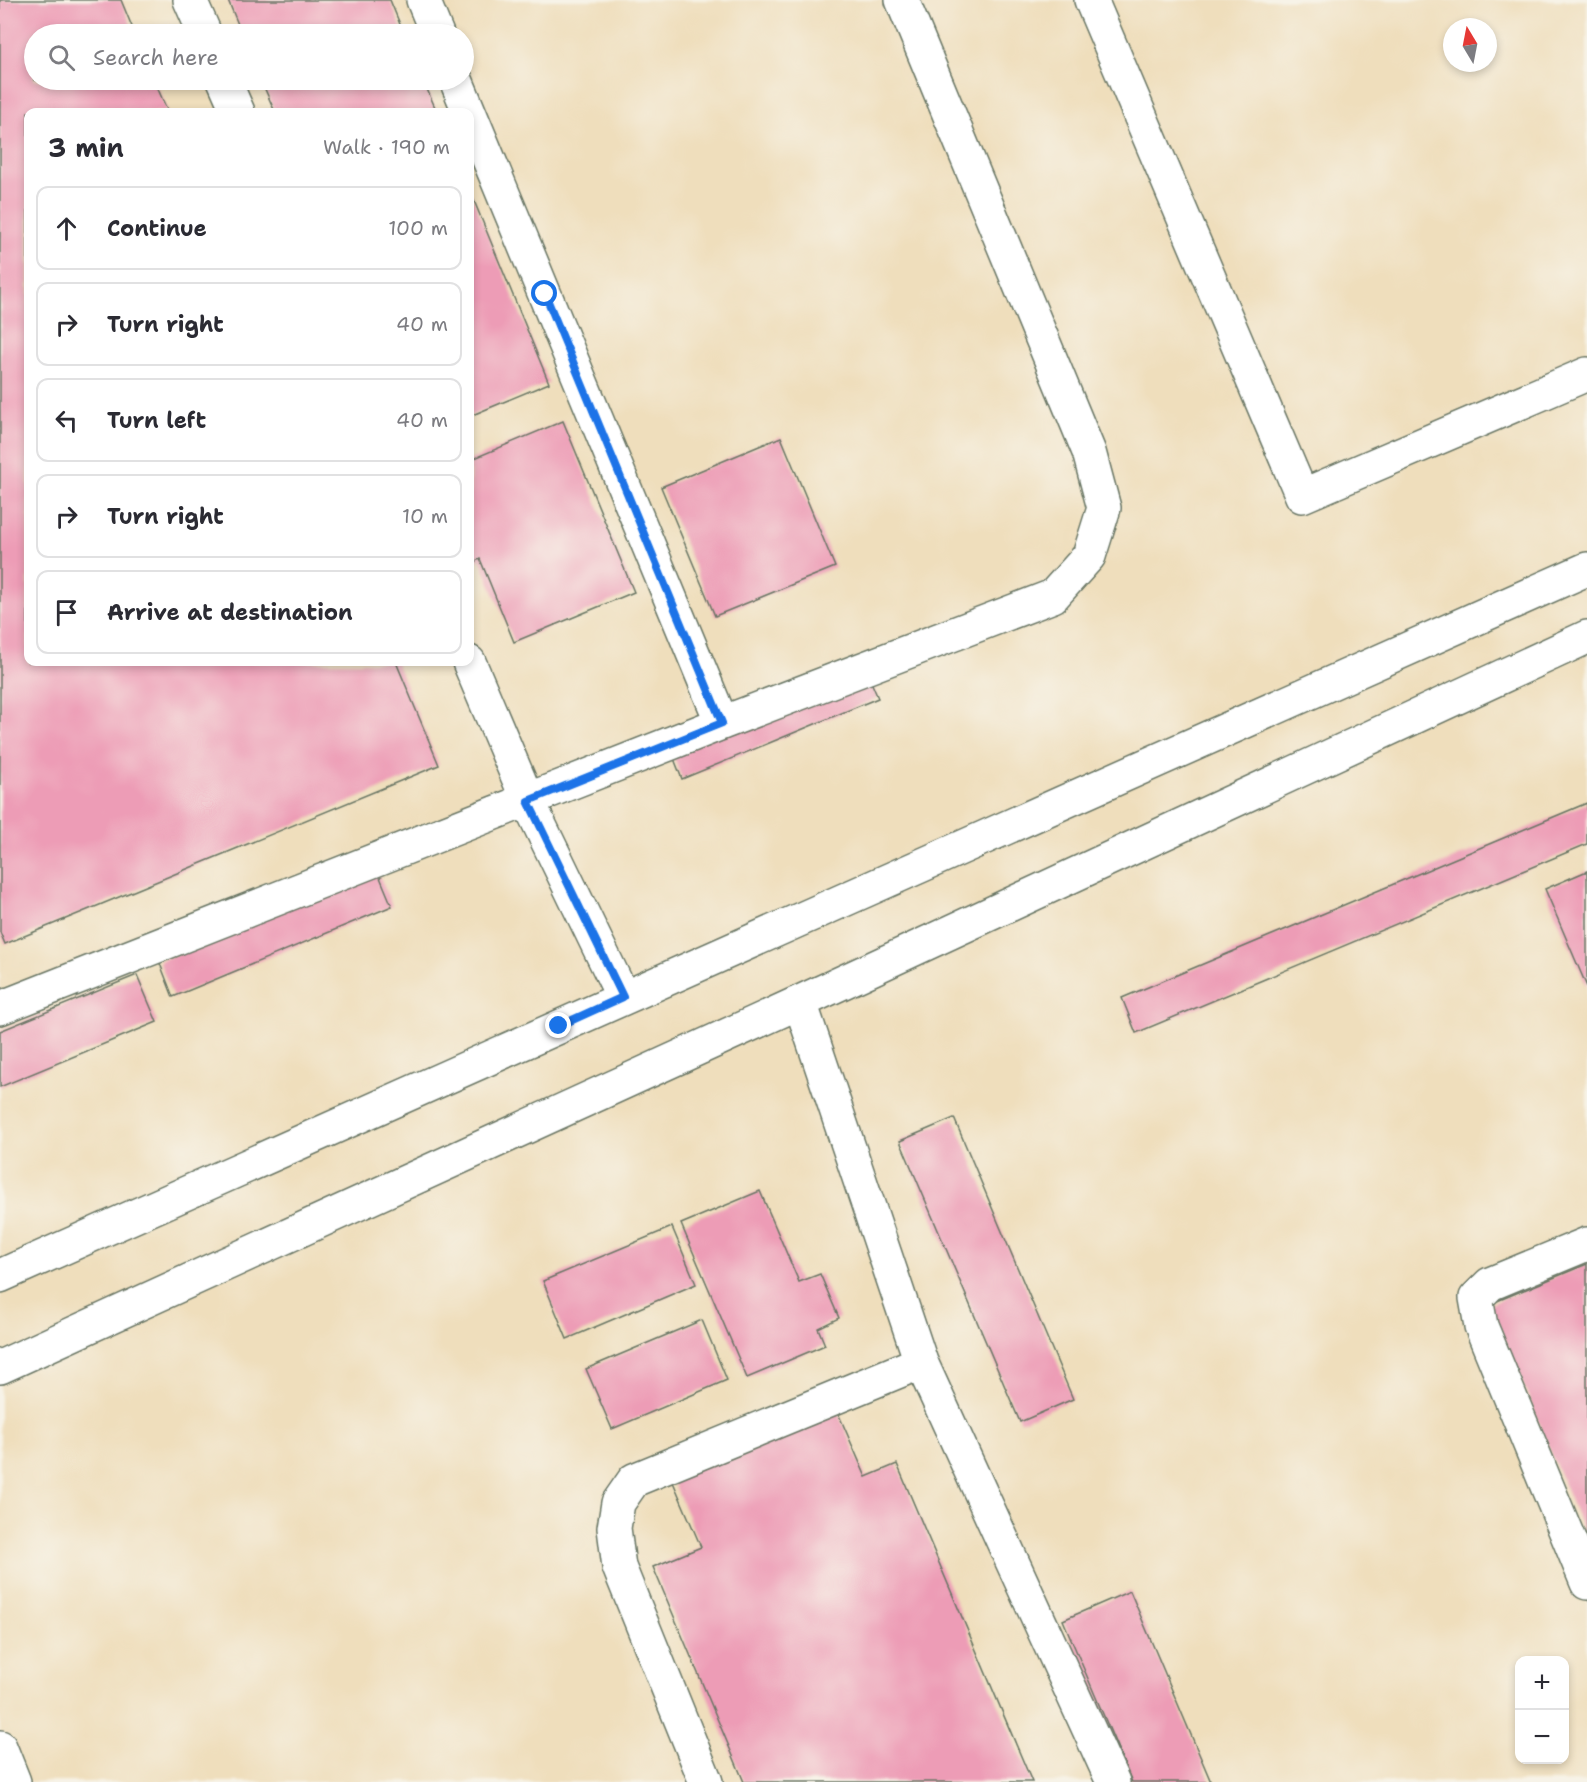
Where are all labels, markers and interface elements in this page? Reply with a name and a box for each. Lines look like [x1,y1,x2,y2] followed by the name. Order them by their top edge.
[1443,18,1497,72] north arrow
[24,24,474,90] search box
[45,41,78,74] icon: search
[93,43,219,72] text: Search here
[48,130,124,165] text: 3 min
[323,134,450,160] text: Walk · 190 m
[50,212,83,245] icon: ahead
[107,214,207,243] text: Continue
[388,215,448,241] text: 100 m
[531,280,557,306] route start
[50,308,83,341] icon: right
[107,310,224,339] text: Turn right
[396,311,448,337] text: 40 m
[50,404,83,437] icon: left
[107,406,206,435] text: Turn left
[396,407,448,433] text: 40 m
[50,500,83,533] icon: right
[107,502,224,531] text: Turn right
[402,503,448,529] text: 10 m
[50,596,83,629] icon: arrive
[107,598,353,627] text: Arrive at destination
[545,1012,571,1038] route end
[1515,1656,1569,1764] map controls
[1515,1656,1569,1710] button: +
[1515,1710,1569,1764] button: −

